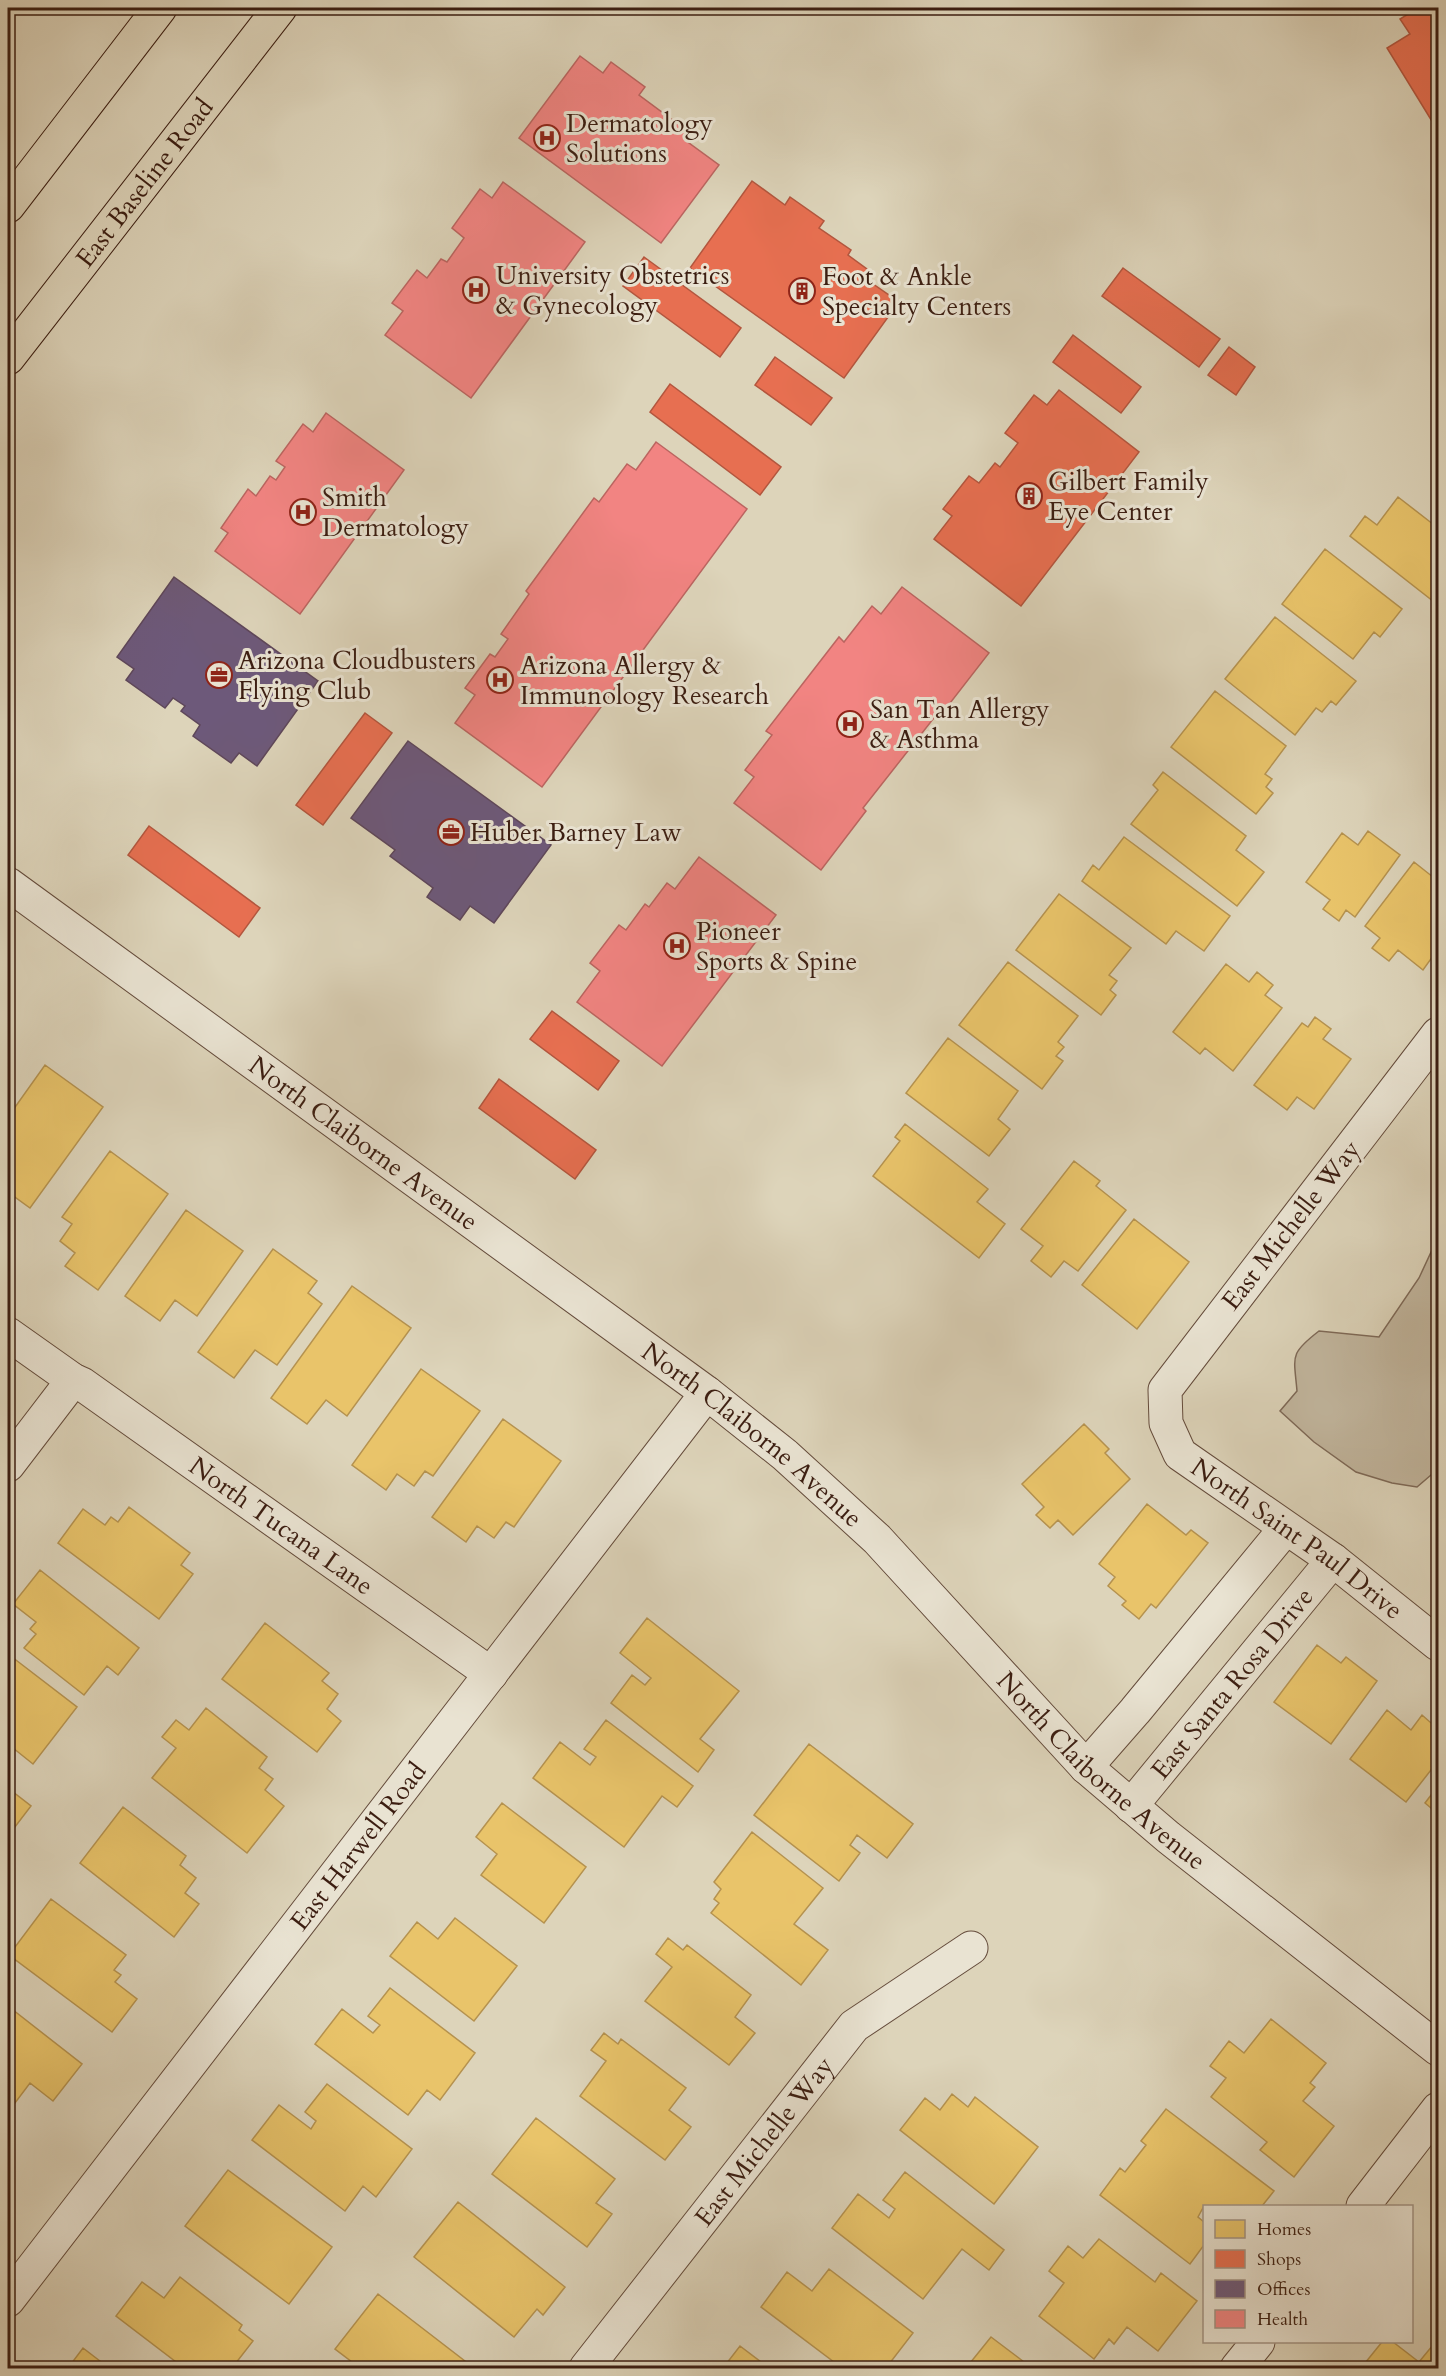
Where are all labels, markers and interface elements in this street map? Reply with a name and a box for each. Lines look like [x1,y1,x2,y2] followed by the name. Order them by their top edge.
[67,91,221,275] street label: East Baseline Road
[566,106,713,171] place label: Dermatology Solutions
[532,123,562,153] hospital icon: Dermatology Solutions
[496,258,729,323] place label: University Obstetrics & Gynecology
[822,259,1011,324] place label: Foot & Ankle Specialty Centers
[461,275,491,305] hospital icon: University Obstetrics & Gynecology
[787,276,817,306] building icon: Foot & Ankle Specialty Centers
[1048,464,1209,529] place label: Gilbert Family Eye Center
[322,480,469,545] place label: Smith Dermatology
[1014,481,1044,511] building icon: Gilbert Family Eye Center
[288,497,318,527] hospital icon: Smith Dermatology
[238,643,476,708] place label: Arizona Cloudbusters Flying Club
[520,648,769,713] place label: Arizona Allergy & Immunology Research
[204,660,234,690] office icon: Arizona Cloudbusters Flying Club
[485,665,515,695] hospital icon: Arizona Allergy & Immunology Research
[870,692,1050,757] place label: San Tan Allergy & Asthma
[835,709,865,739] hospital icon: San Tan Allergy & Asthma
[470,815,682,850] place label: Huber Barney Law
[436,817,466,847] office icon: Huber Barney Law
[696,914,857,979] place label: Pioneer Sports & Spine
[662,931,692,961] hospital icon: Pioneer Sports & Spine
[242,1048,485,1238] street label: North Claiborne Avenue
[1214,1133,1369,1317] street label: East Michelle Way
[635,1334,870,1535] street label: North Claiborne Avenue
[182,1448,381,1603] street label: North Tucana Lane
[1184,1449,1411,1627] street label: North Saint Paul Drive
[1143,1580,1321,1786] street label: East Santa Rosa Drive
[989,1664,1213,1878] street label: North Claiborne Avenue
[282,1755,434,1938] street label: East Harwell Road
[686,2049,841,2233] street label: East Michelle Way
[1203,2205,1413,2343] legend
[1257,2217,1311,2242] text: Homes
[1257,2247,1301,2272] text: Shops
[1257,2277,1311,2302] text: Offices
[1257,2307,1308,2332] text: Health

